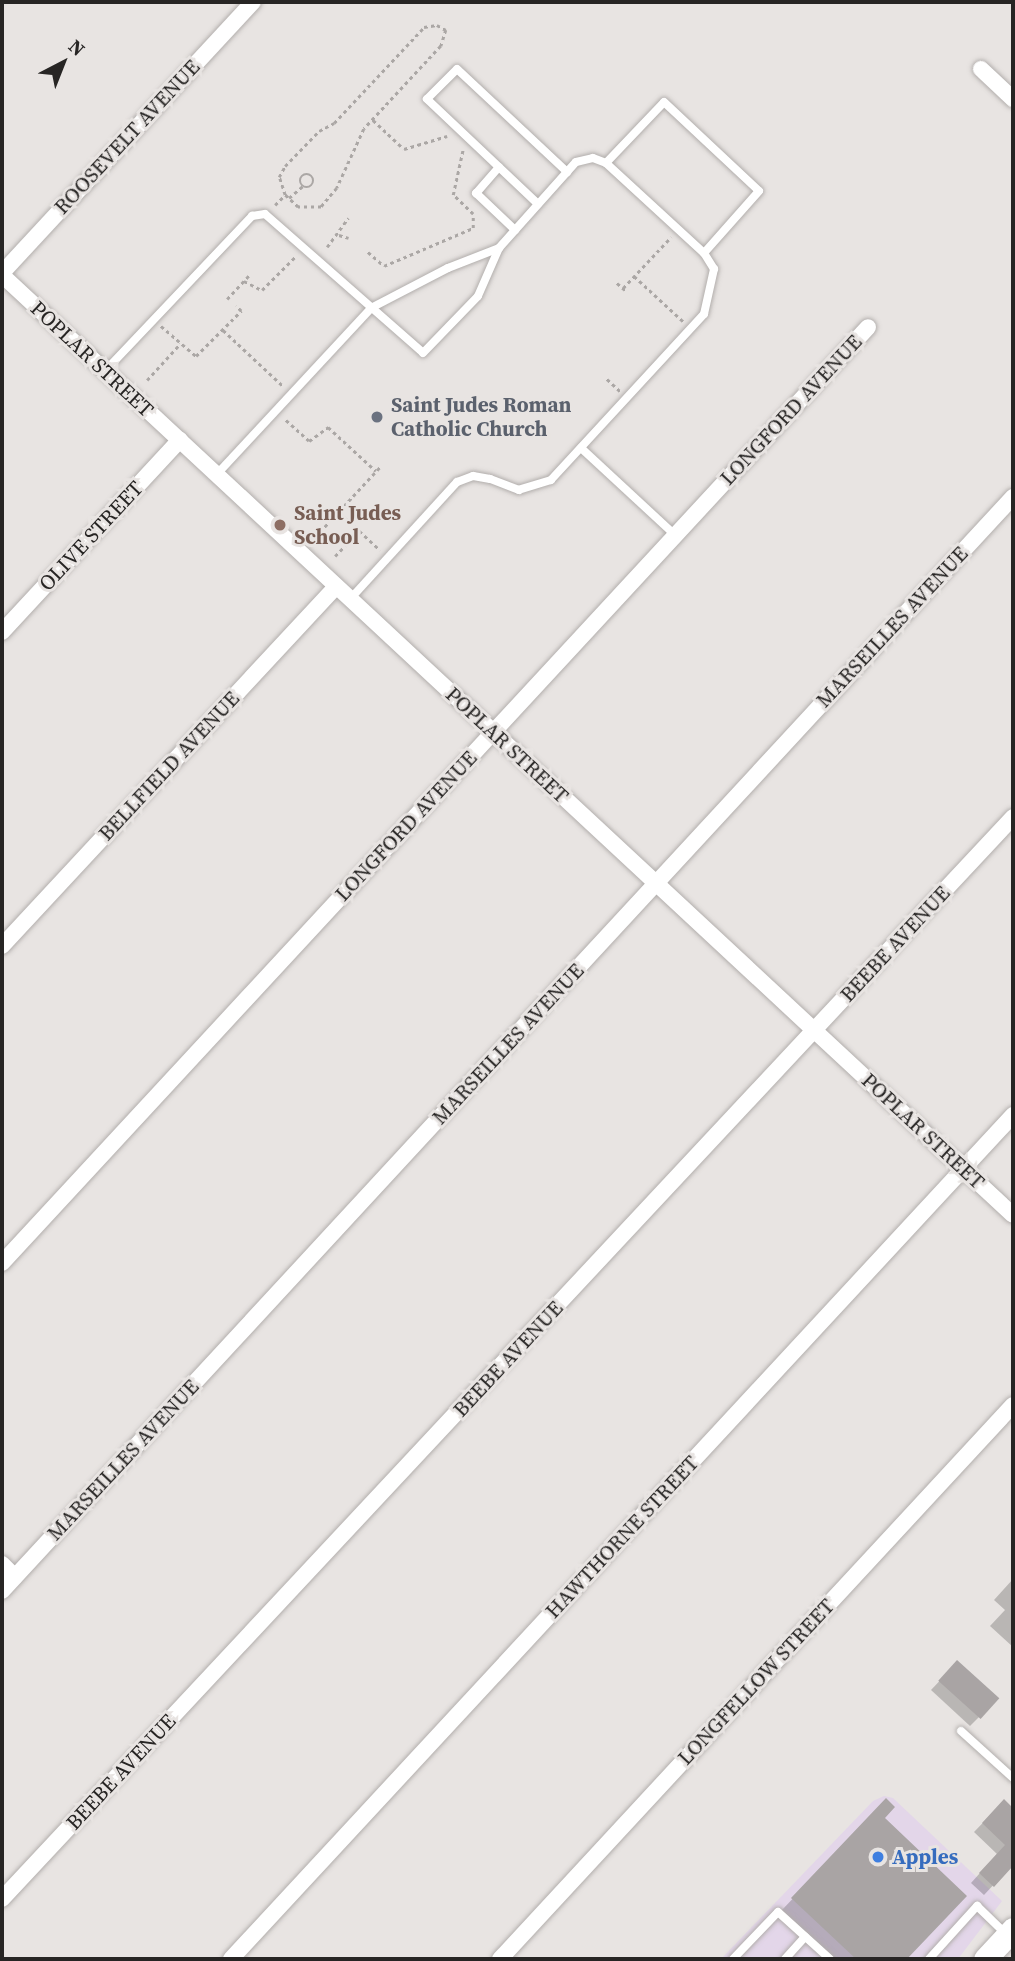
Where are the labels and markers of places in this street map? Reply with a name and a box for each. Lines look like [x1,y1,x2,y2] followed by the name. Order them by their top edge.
[391,392,571,442] place label: Saint Judes Roman Catholic Church
[369,409,385,425] marker: Saint Judes Roman Catholic Church
[294,500,401,550] place label: Saint Judes School
[272,517,288,533] marker: Saint Judes School
[892,1844,958,1870] place label: Apples
[870,1849,886,1865] marker: Apples

